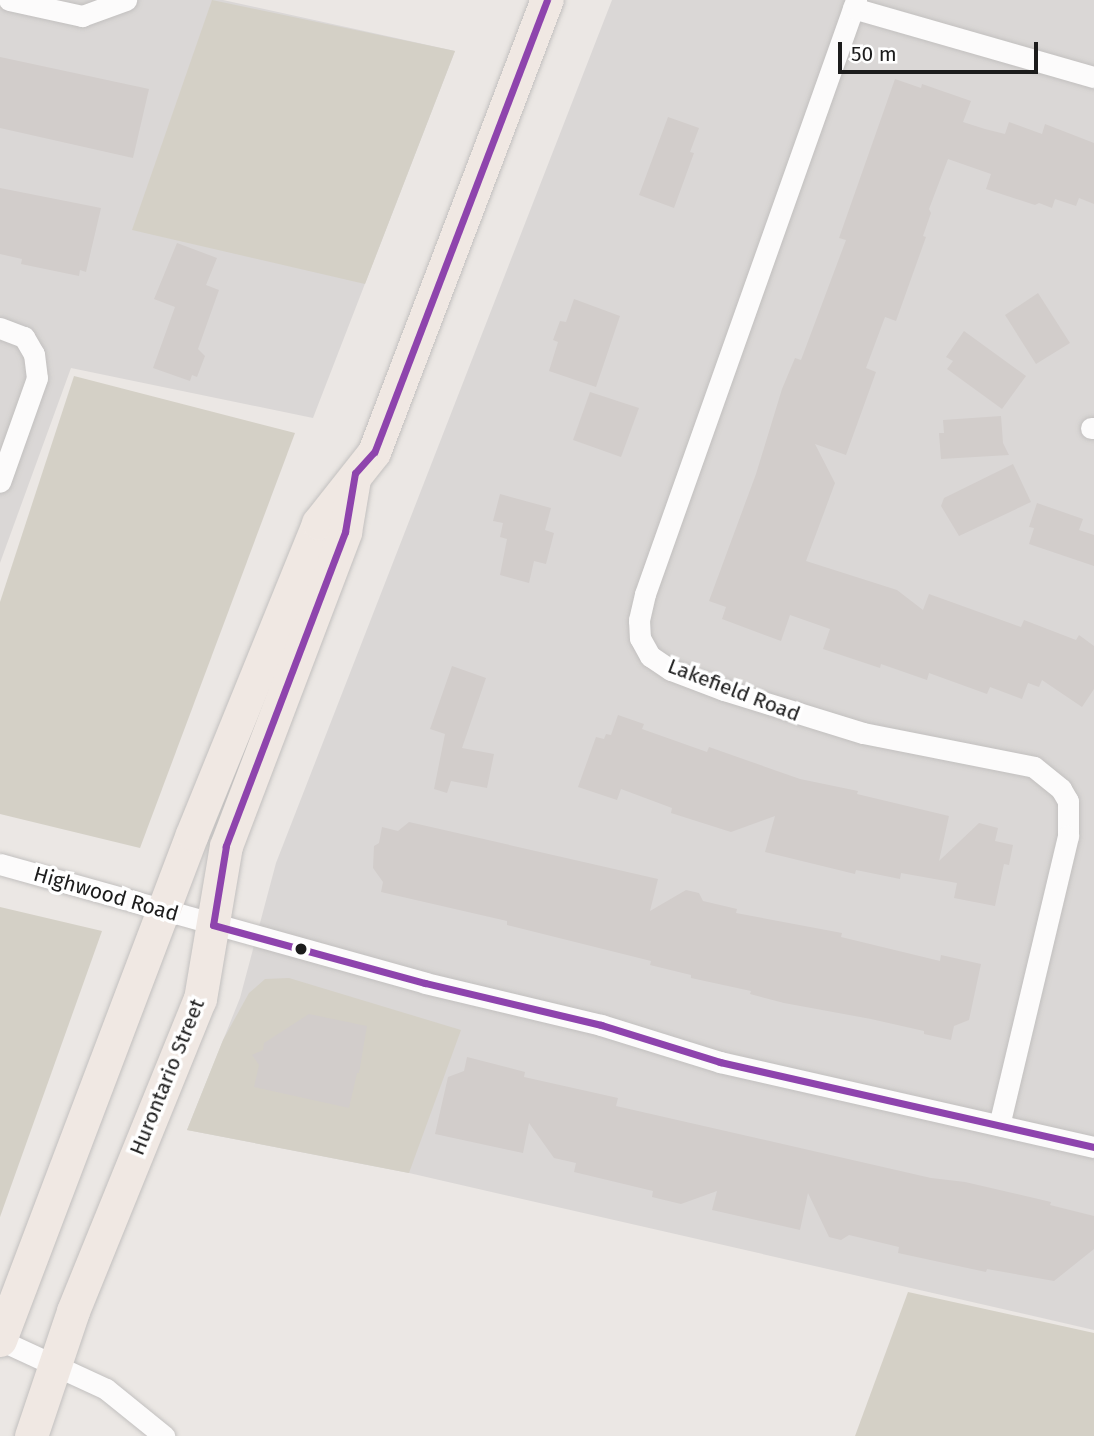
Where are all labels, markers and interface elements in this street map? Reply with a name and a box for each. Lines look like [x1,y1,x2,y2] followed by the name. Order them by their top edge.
[842,28,1042,72] scale bar
[851,41,897,67] text: 50 m
[664,653,804,727] street label: Lakefield Road
[31,861,181,927] street label: Highwood Road
[294,942,308,956] unlabelled marker
[124,995,210,1159] street label: Hurontario Street

